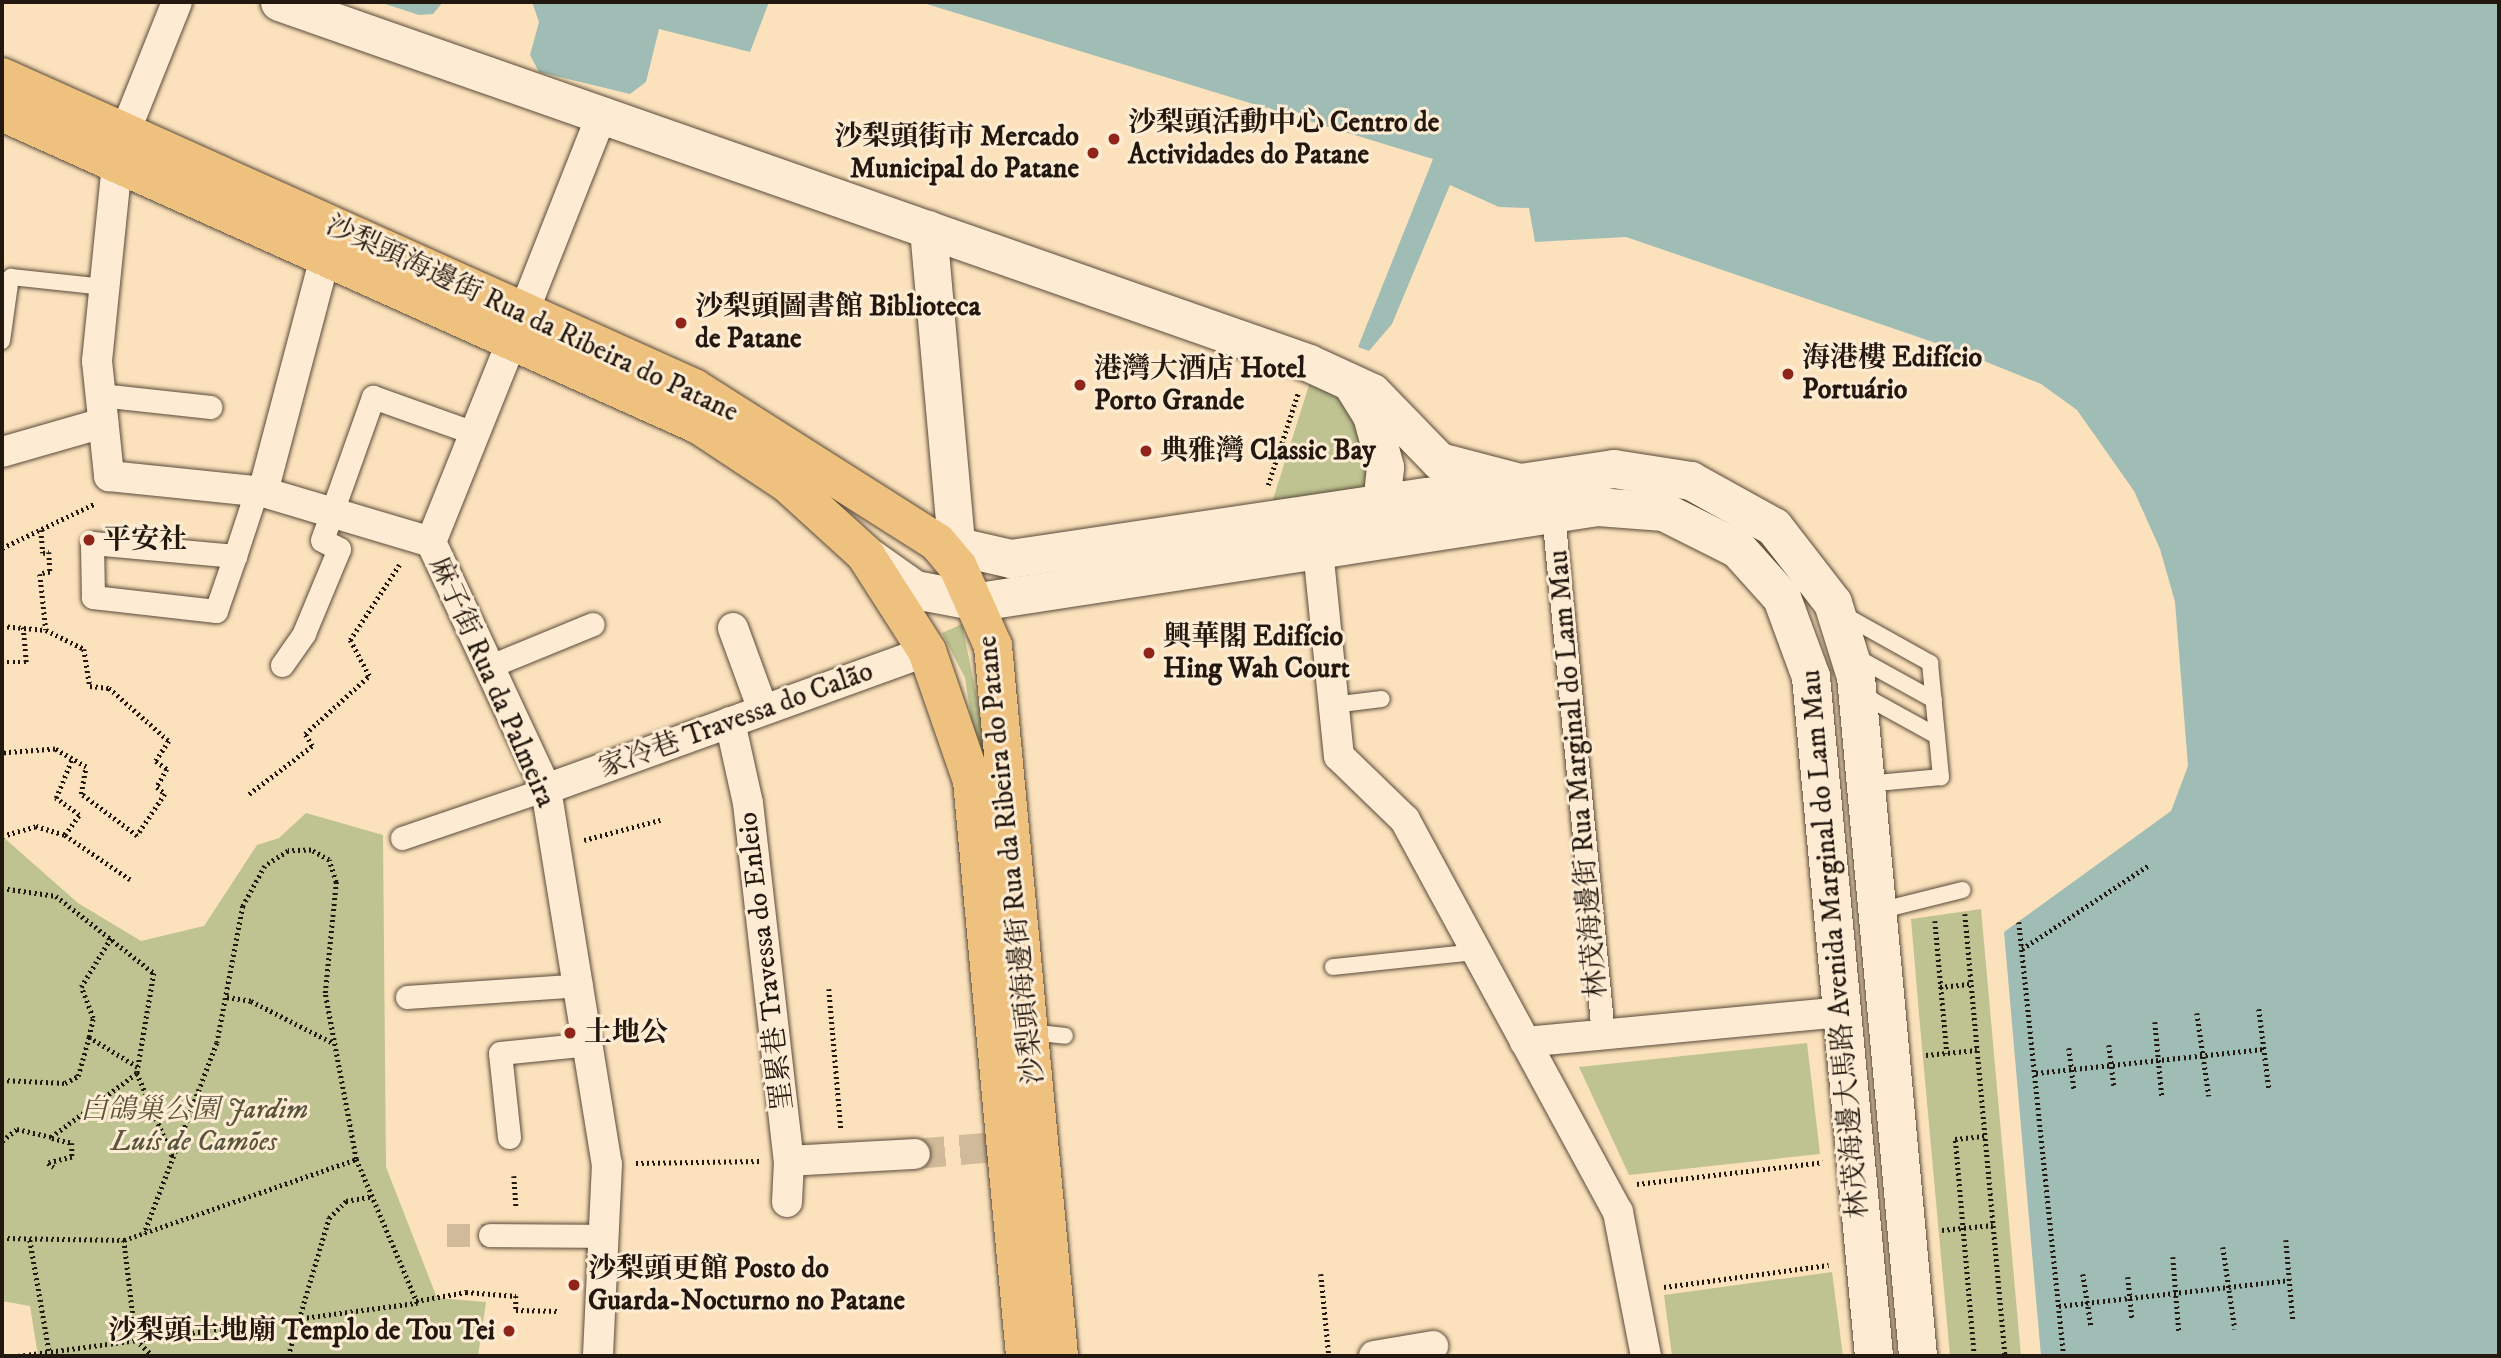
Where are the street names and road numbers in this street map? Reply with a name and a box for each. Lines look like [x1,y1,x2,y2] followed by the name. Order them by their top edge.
[321,209,743,429] street label: 沙梨頭海邊街 Rua da Ribeira do Patane
[1542,549,1614,999] street label: 林茂海邊街 Rua Marginal do Lam Mau
[422,552,562,812] street label: 麻子街 Rua da Palmeira
[971,634,1051,1086] street label: 沙梨頭海邊街 Rua da Ribeira do Patane
[594,655,878,785] street label: 家冷巷 Travessa do Calão
[1794,668,1876,1220] street label: 林茂海邊大馬路 Avenida Marginal do Lam Mau
[731,810,801,1112] street label: 罣累巷 Travessa do Enleio

